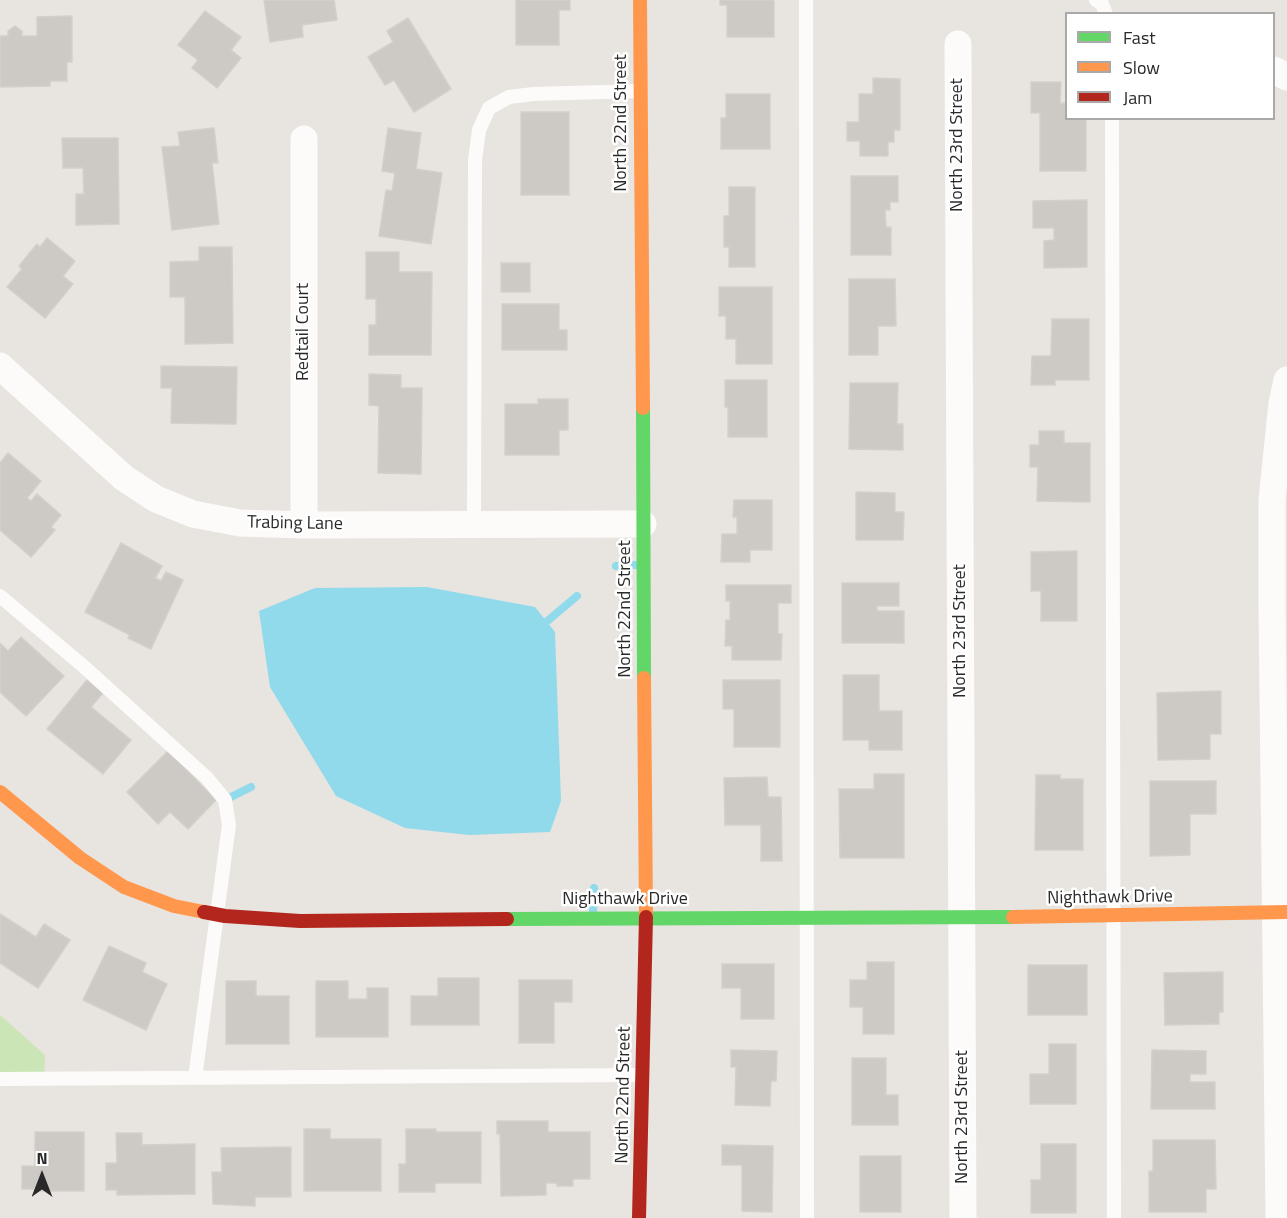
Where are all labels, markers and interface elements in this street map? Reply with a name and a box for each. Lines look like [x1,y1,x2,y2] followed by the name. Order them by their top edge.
[1065,12,1275,120] legend
[1123,24,1156,51] text: Fast
[611,54,633,192] street label: North 22nd Street
[1123,54,1160,81] text: Slow
[947,78,969,212] street label: North 23rd Street
[1123,84,1152,111] text: Jam
[293,283,315,381] street label: Redtail Court
[247,512,343,536] street label: Trabing Lane
[615,540,637,678] street label: North 22nd Street
[950,564,972,698] street label: North 23rd Street
[1047,886,1173,910] street label: Nighthawk Drive
[562,889,688,911] street label: Nighthawk Drive
[612,1026,636,1164] street label: North 22nd Street
[952,1050,974,1184] street label: North 23rd Street
[12,1146,72,1206] north arrow
[36,1146,48,1170] text: N

